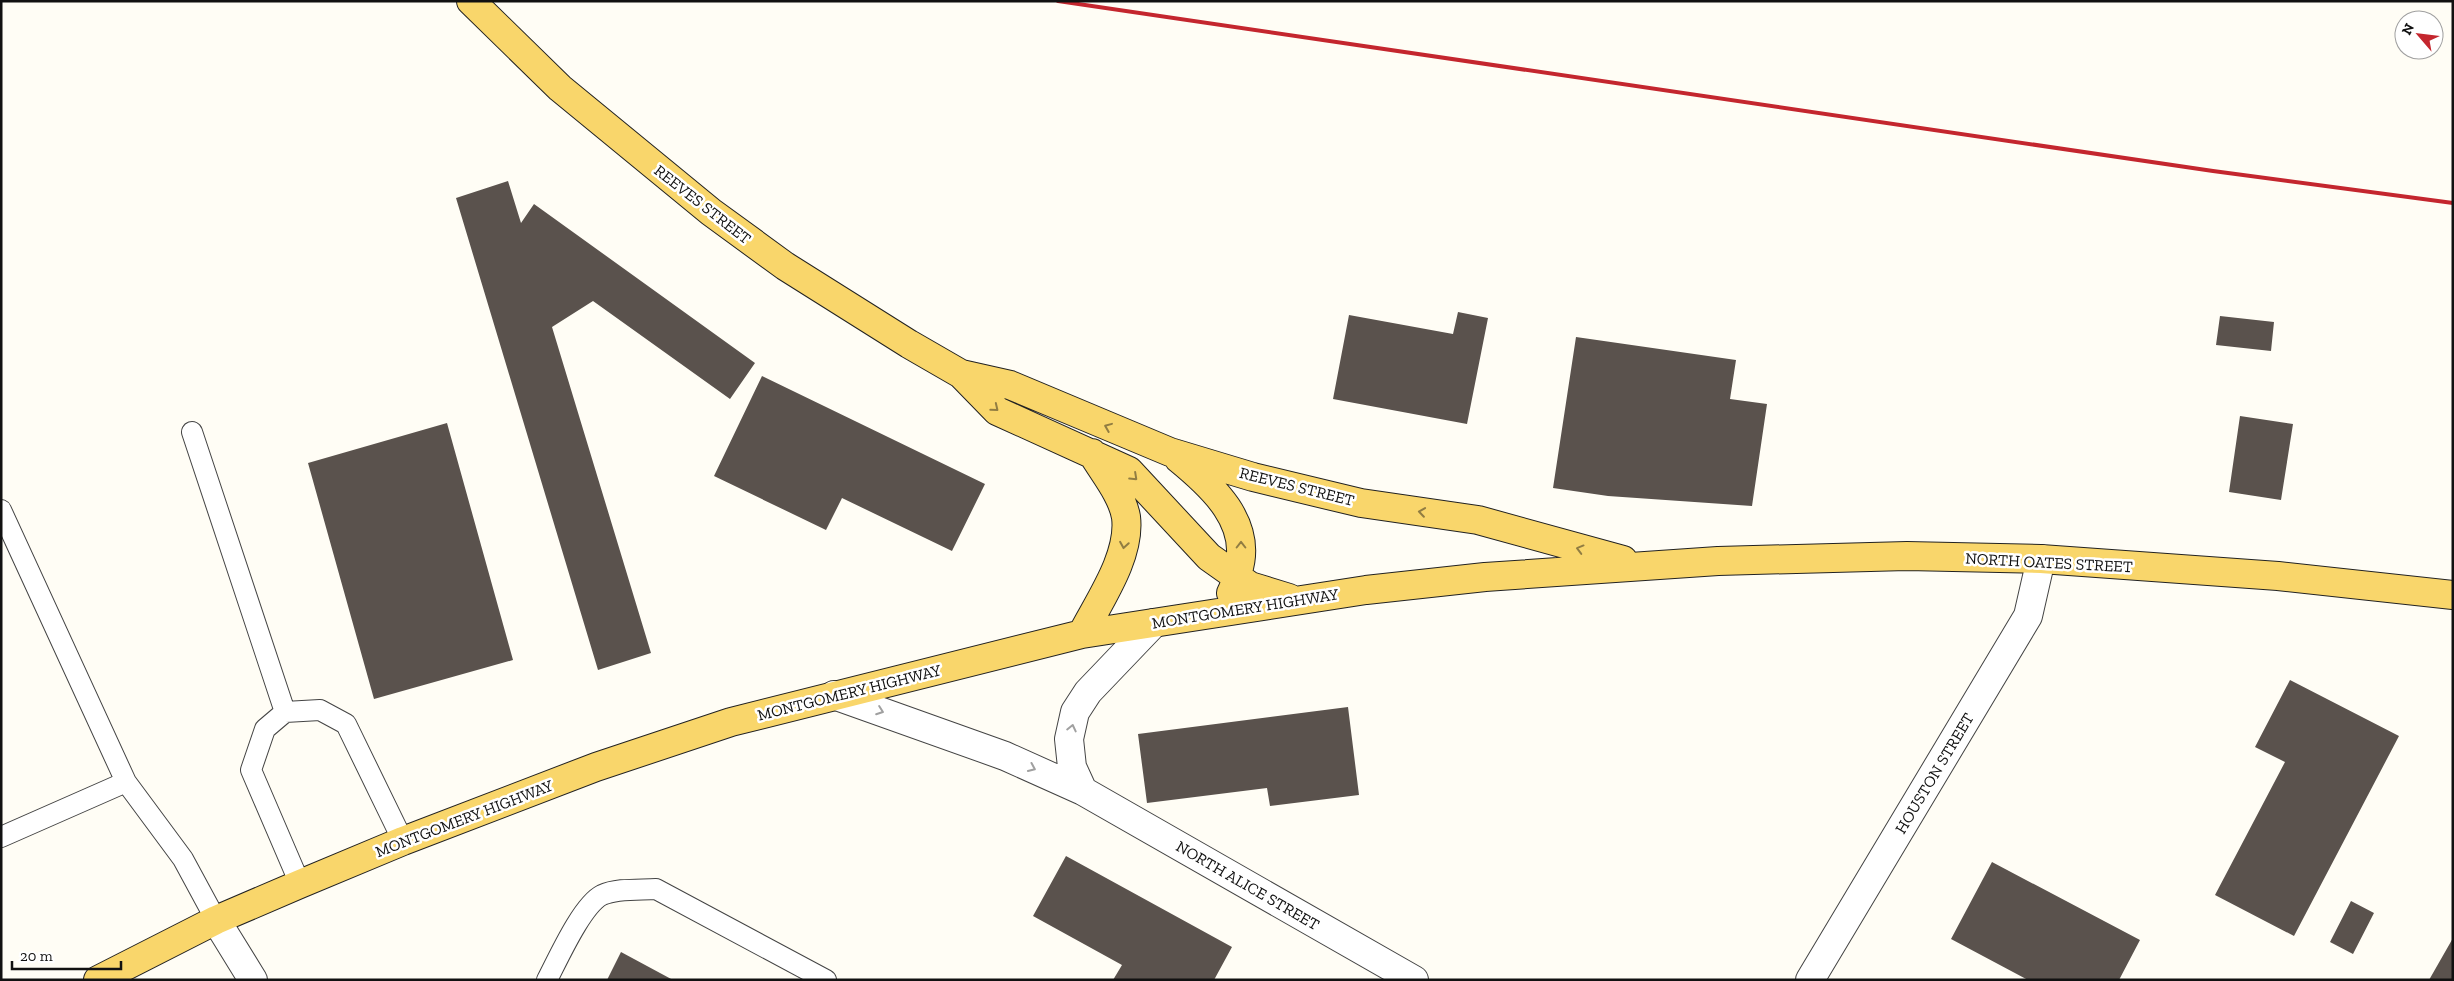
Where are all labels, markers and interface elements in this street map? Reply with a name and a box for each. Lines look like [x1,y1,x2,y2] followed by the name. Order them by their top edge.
[2394,10,2444,60] north arrow
[2398,20,2418,38] text: N
[650,161,755,248] street label: REEVES STREET
[989,402,998,410] one-way arrow
[1104,422,1113,433] one-way arrow
[1237,463,1356,510] street label: REEVES STREET
[1128,471,1137,480] one-way arrow
[1418,507,1426,518] one-way arrow
[1236,540,1246,548] one-way arrow
[1120,541,1130,550] one-way arrow
[1576,544,1585,554] one-way arrow
[1965,549,2133,576] street label: NORTH OATES STREET
[1150,584,1340,633] street label: MONTGOMERY HIGHWAY
[755,660,943,725] street label: MONTGOMERY HIGHWAY
[875,705,884,715] one-way arrow
[1891,709,1978,837] street label: HOUSTON STREET
[1066,723,1077,732] one-way arrow
[1027,762,1036,773] one-way arrow
[373,776,556,861] street label: MONTGOMERY HIGHWAY
[1173,837,1323,934] street label: NORTH ALICE STREET
[12,938,121,970] scale bar
[20,947,53,965] text: 20 m

